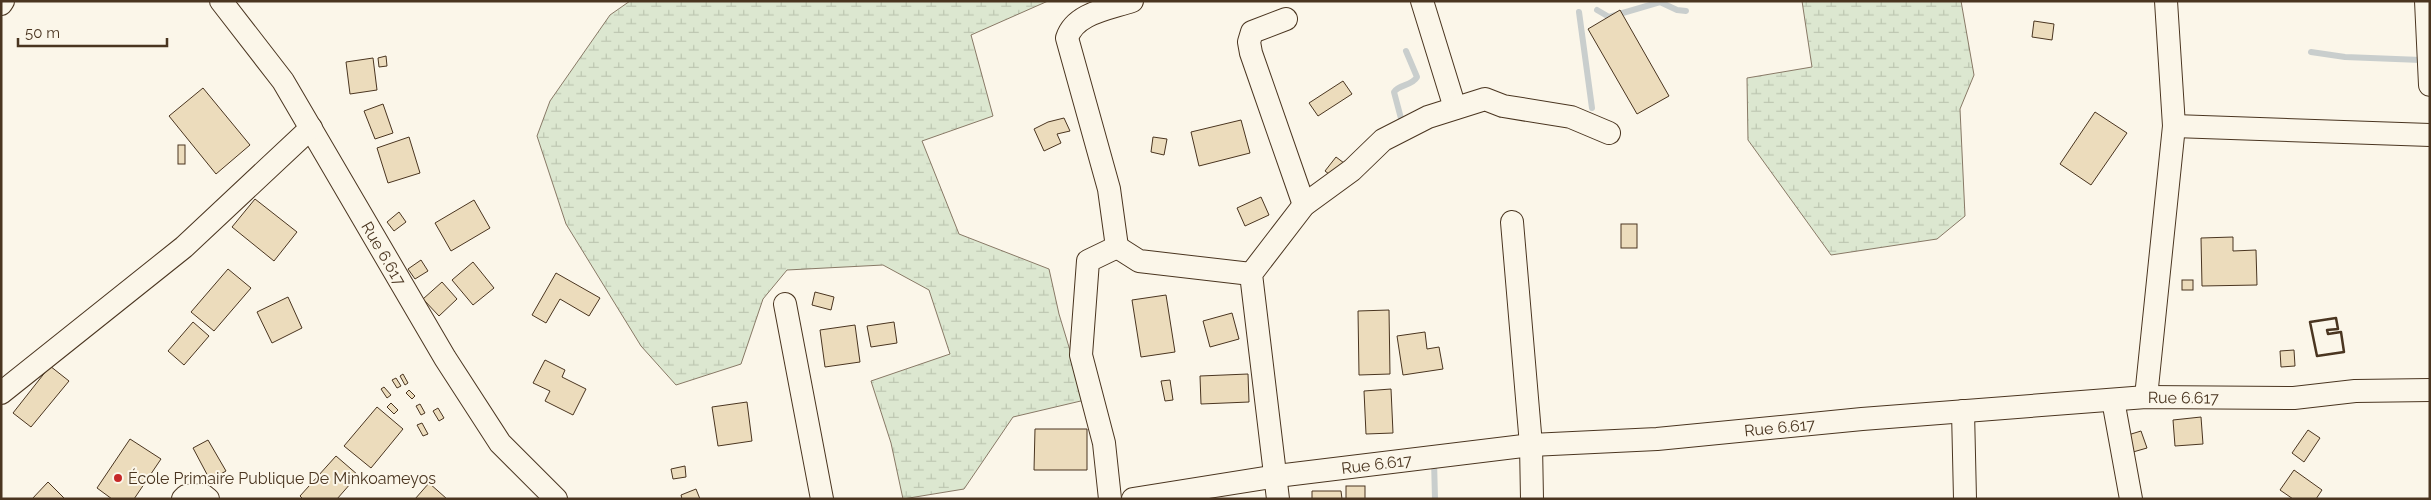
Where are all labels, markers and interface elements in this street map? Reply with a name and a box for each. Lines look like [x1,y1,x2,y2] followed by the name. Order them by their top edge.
[18,15,166,47] scale bar
[25,24,60,42] text: 50 m
[358,218,410,289] street label: Rue 6.617
[2148,388,2219,407] street label: Rue 6.617
[1743,414,1816,440] street label: Rue 6.617
[1340,450,1413,478] street label: Rue 6.617
[128,468,436,488] place label: École Primaire Publique De Minkoameyos
[112,472,124,484] marker: École Primaire Publique De Minkoameyos

